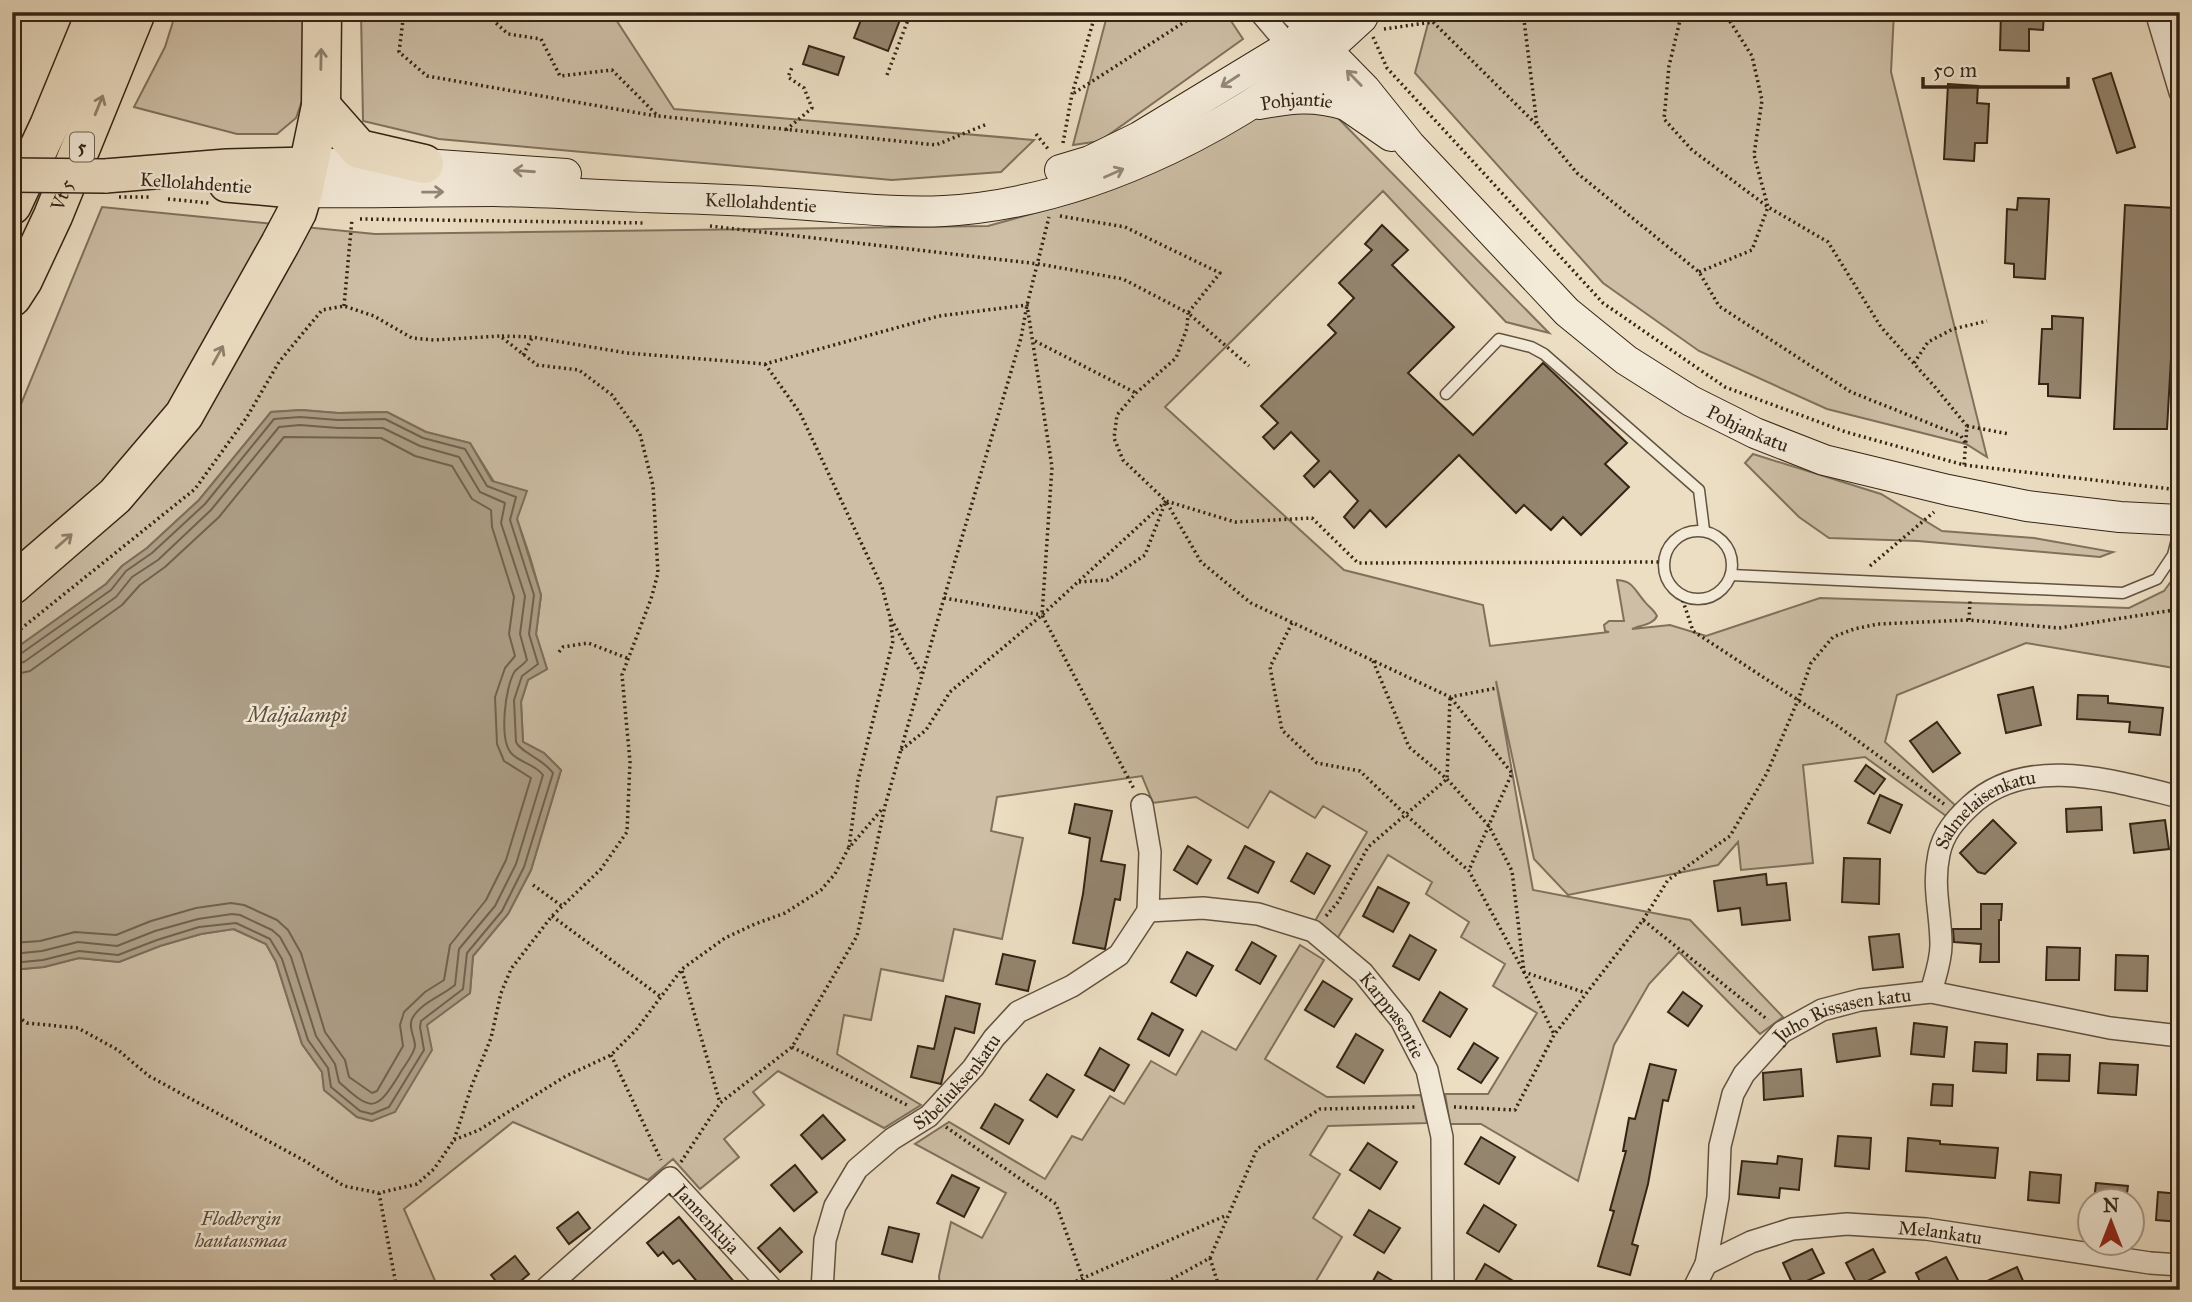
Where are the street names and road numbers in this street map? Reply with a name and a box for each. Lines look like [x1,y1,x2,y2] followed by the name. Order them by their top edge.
[1258,87,1335,115] street label: Pohjantie
[70,132,94,162] road number: 5
[139,168,253,198] street label: Kellolahdentie
[45,176,78,215] street label: Vt 5
[704,187,818,217] street label: Kellolahdentie
[1703,399,1792,457] street label: Pohjankatu
[1929,765,2037,852] street label: Salmelaisenkatu
[1355,967,1430,1062] street label: Karppasentie
[1766,983,1912,1048] street label: Juho Rissasen katu
[909,1029,1005,1135] street label: Sibeliuksenkatu
[668,1178,746,1259] street label: Jannenkuja
[1898,1216,1984,1249] street label: Melankatu

